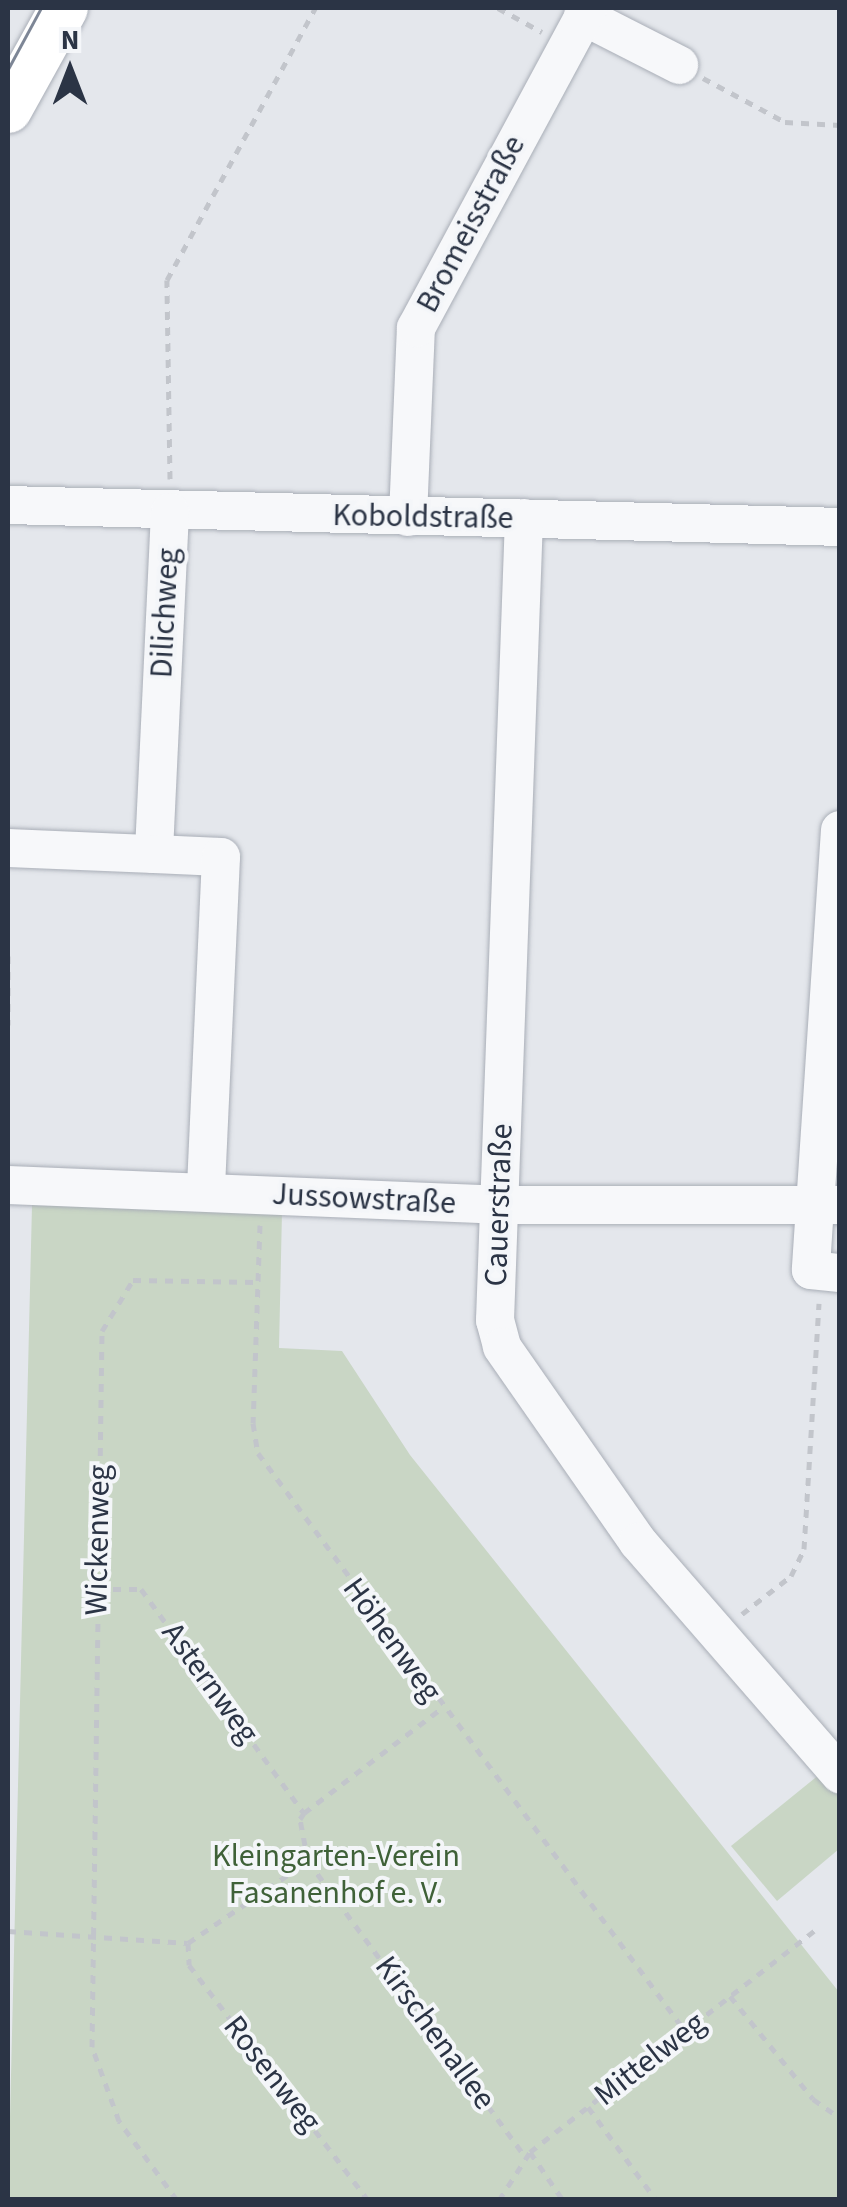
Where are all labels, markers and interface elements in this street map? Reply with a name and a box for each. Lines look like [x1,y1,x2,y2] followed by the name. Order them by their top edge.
[20,20,120,120] north arrow
[61,20,79,60] text: N
[408,129,534,319] street label: Bromeisstraße
[332,496,514,538] street label: Koboldstraße
[142,547,188,679] street label: Dilichweg
[477,1123,521,1287] street label: Cauerstraße
[271,1175,457,1223] street label: Jussowstraße
[77,1464,119,1616] street label: Wickenweg
[334,1571,450,1709] street label: Höhenweg
[153,1615,267,1751] street label: Asternweg
[212,1838,460,1913] park label: Kleingarten-Verein Fasanenhof e. V.
[366,1949,504,2117] street label: Kirschenallee
[587,2004,713,2114] street label: Mittelweg
[215,2008,329,2140] street label: Rosenweg

